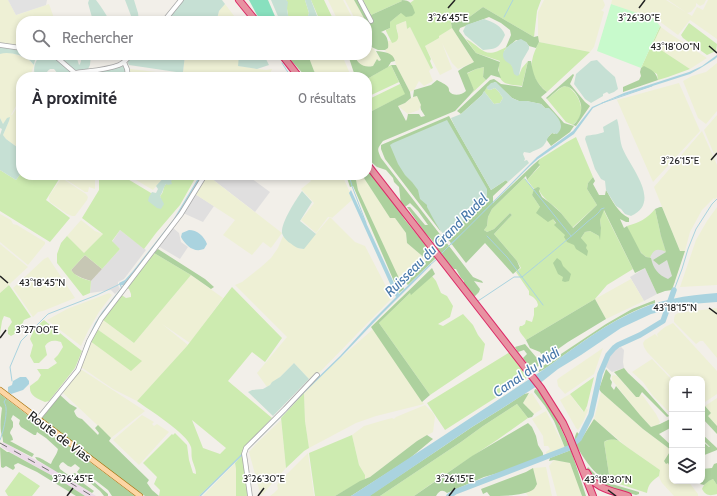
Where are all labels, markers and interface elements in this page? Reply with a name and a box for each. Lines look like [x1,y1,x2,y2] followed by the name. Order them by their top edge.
[428,11,469,24] text: 3°26'45"E
[618,11,661,24] text: 3°26'30"E
[16,16,372,60] search box
[30,27,52,49] icon: search
[62,29,133,47] text: Rechercher
[650,40,700,53] text: 43°18'00"N
[32,88,117,108] text: À proximité
[298,90,356,106] text: 0 résultats
[661,154,700,167] text: 3°26'15"E
[381,189,492,300] water label: Ruisseau du Grand Rudel
[19,276,65,289] text: 43°18'45"N
[653,301,697,314] text: 43°18'15"N
[15,323,59,336] text: 3°27'00"E
[489,342,564,401] water label: Canal du Midi
[669,376,705,484] map controls
[669,376,705,412] button: +
[25,407,95,465] street label: Route de Vias
[669,412,705,448] button: −
[669,448,705,484] button: layers
[53,472,94,485] text: 3°26'45"E
[243,472,286,485] text: 3°26'30"E
[436,472,475,485] text: 3°26'15"E
[584,473,632,486] text: 43°18'30"N

